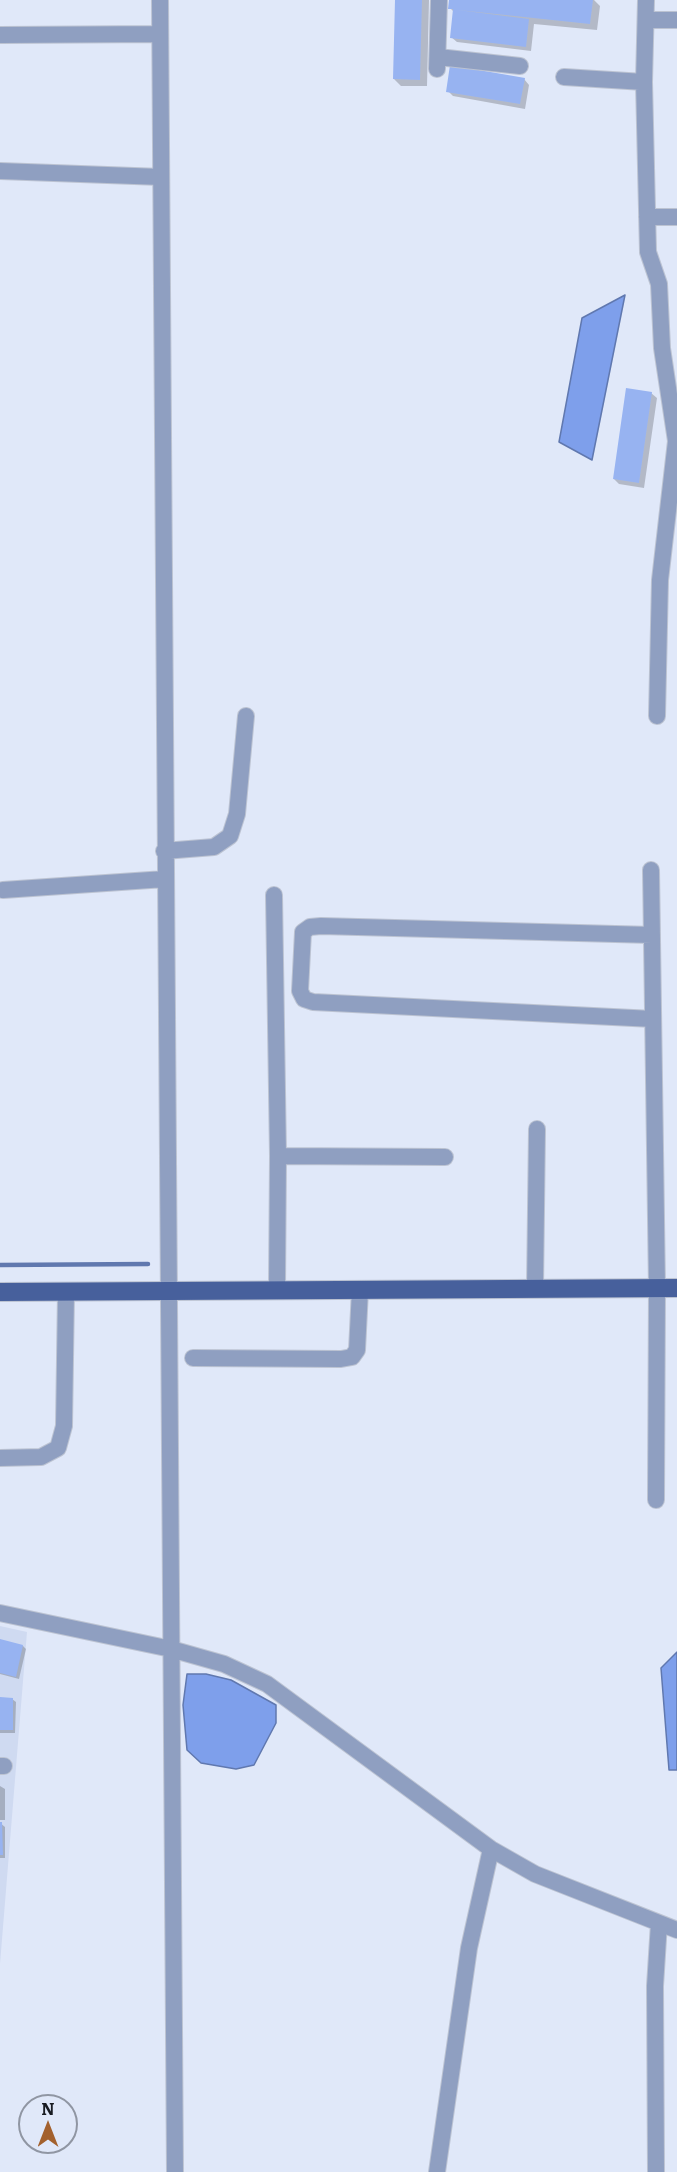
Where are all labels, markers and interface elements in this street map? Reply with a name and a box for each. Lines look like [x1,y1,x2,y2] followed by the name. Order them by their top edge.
[18,2094,78,2154] north arrow
[41,2096,55,2120] text: N

